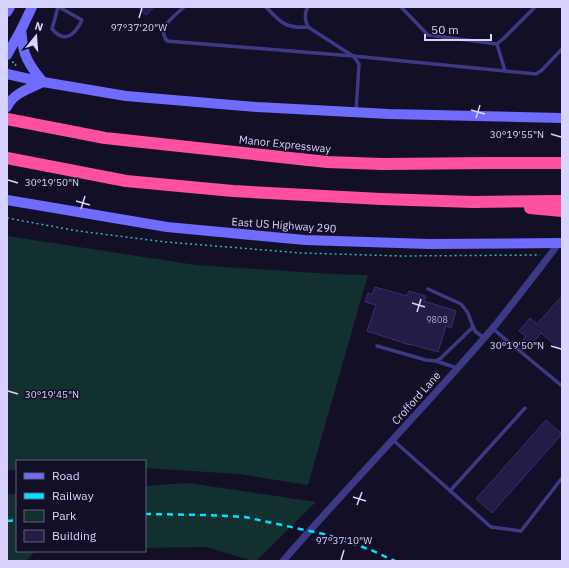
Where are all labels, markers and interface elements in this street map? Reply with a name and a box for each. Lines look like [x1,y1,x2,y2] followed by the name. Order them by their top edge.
[16,16,56,56] north arrow
[425,16,491,42] scale bar
[33,19,45,34] text: N
[111,21,167,34] text: 97°37'20"W
[431,22,459,37] text: 50 m
[490,128,544,141] text: 30°19'55"N
[238,132,332,156] street label: Manor Expressway
[25,176,79,189] text: 30°19'50"N
[231,214,337,236] street label: East US Highway 290
[426,314,448,325] house number: 9808
[490,339,544,352] text: 30°19'50"N
[388,369,444,427] street label: Crofford Lane
[25,388,79,401] text: 30°19'45"N
[16,460,146,552] legend
[52,468,80,483] text: Road
[52,488,94,503] text: Railway
[52,508,77,523] text: Park
[52,528,97,543] text: Building
[316,534,372,547] text: 97°37'10"W

